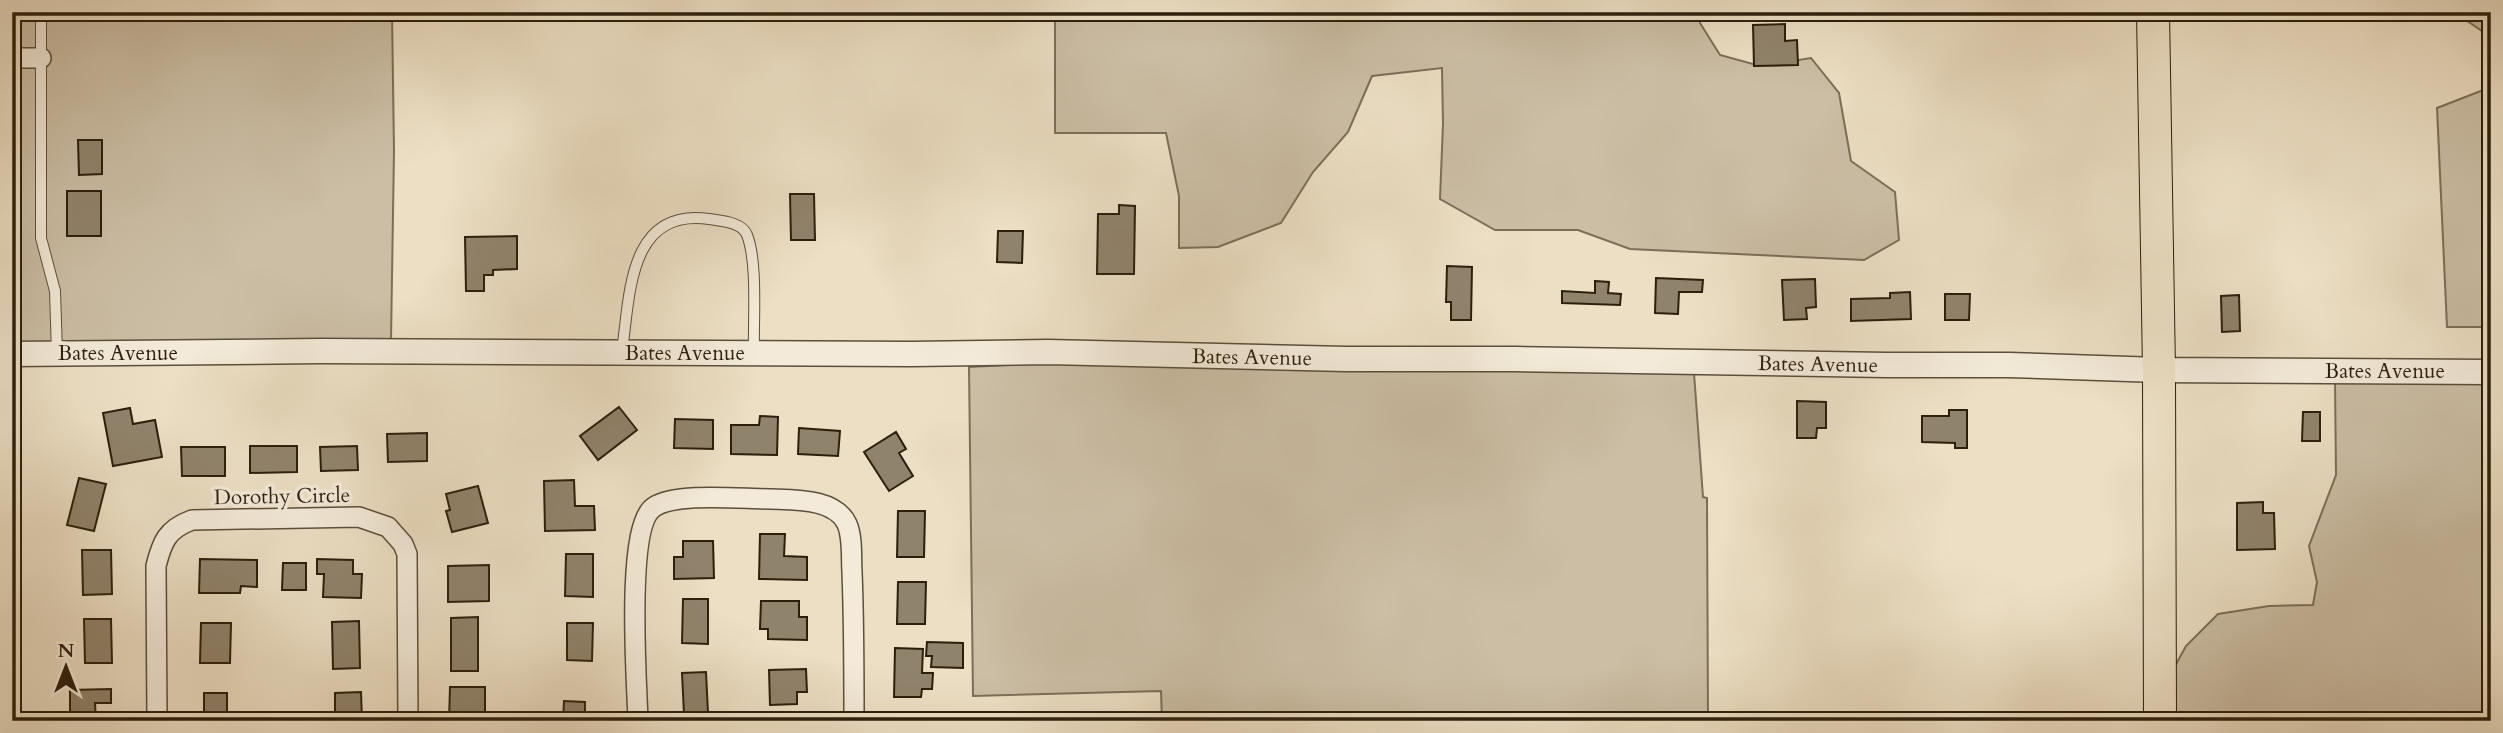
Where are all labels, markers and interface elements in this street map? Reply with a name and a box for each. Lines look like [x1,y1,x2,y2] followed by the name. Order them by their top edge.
[58,339,178,368] street label: Bates Avenue
[625,339,745,368] street label: Bates Avenue
[1192,342,1312,373] street label: Bates Avenue
[1758,349,1878,380] street label: Bates Avenue
[2325,357,2445,386] street label: Bates Avenue
[214,481,350,512] street label: Dorothy Circle
[32,632,102,702] north arrow
[58,638,75,664] text: N

